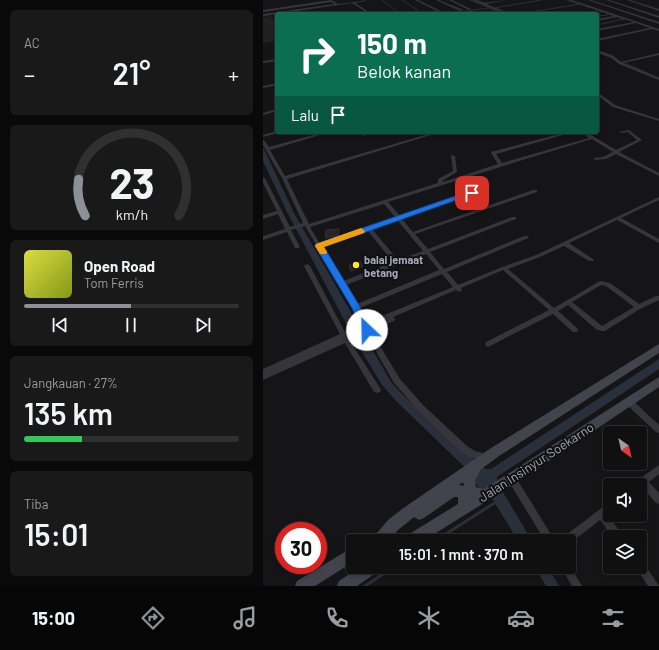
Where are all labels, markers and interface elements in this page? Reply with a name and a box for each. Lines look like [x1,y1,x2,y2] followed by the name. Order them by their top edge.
[357,26,427,60] text: 150 m
[291,28,343,80] icon: right
[24,35,40,51] text: AC
[112,55,151,91] text: 21°
[357,60,451,82] text: Belok kanan
[24,61,35,87] text: −
[228,61,239,87] text: +
[327,104,349,126] icon: arrive
[291,106,319,124] text: Lalu
[109,157,154,207] text: 23
[455,176,489,210] pin
[461,182,483,204] icon: arrive
[115,205,148,222] text: km/h
[364,253,423,279] place label: balai jemaat betang
[84,257,155,275] text: Open Road
[351,260,361,270] marker: balai jemaat betang
[84,275,144,291] text: Tom Ferris
[346,309,388,351] position arrow
[49,314,71,336] icon: previous
[120,314,142,336] icon: pause
[192,314,214,336] icon: next
[24,375,118,391] text: Jangkauan · 27%
[24,395,113,431] text: 135 km
[475,419,597,505] street label: Jalan Insinyur Soekarno
[603,426,647,470] north arrow
[603,426,647,574] map controls
[603,478,647,522] button: sound
[24,496,48,512] text: Tiba
[24,516,88,552] text: 15:01
[275,522,327,574] speed limit sign: 30
[603,530,647,574] button: layers
[399,545,523,563] text: 15:01 · 1 mnt · 370 m
[139,604,167,632] icon: directions
[231,604,259,632] icon: music
[323,604,351,632] icon: phone
[415,604,443,632] icon: climate
[507,604,535,632] icon: car
[599,604,627,632] icon: filters
[32,607,75,629] text: 15:00

